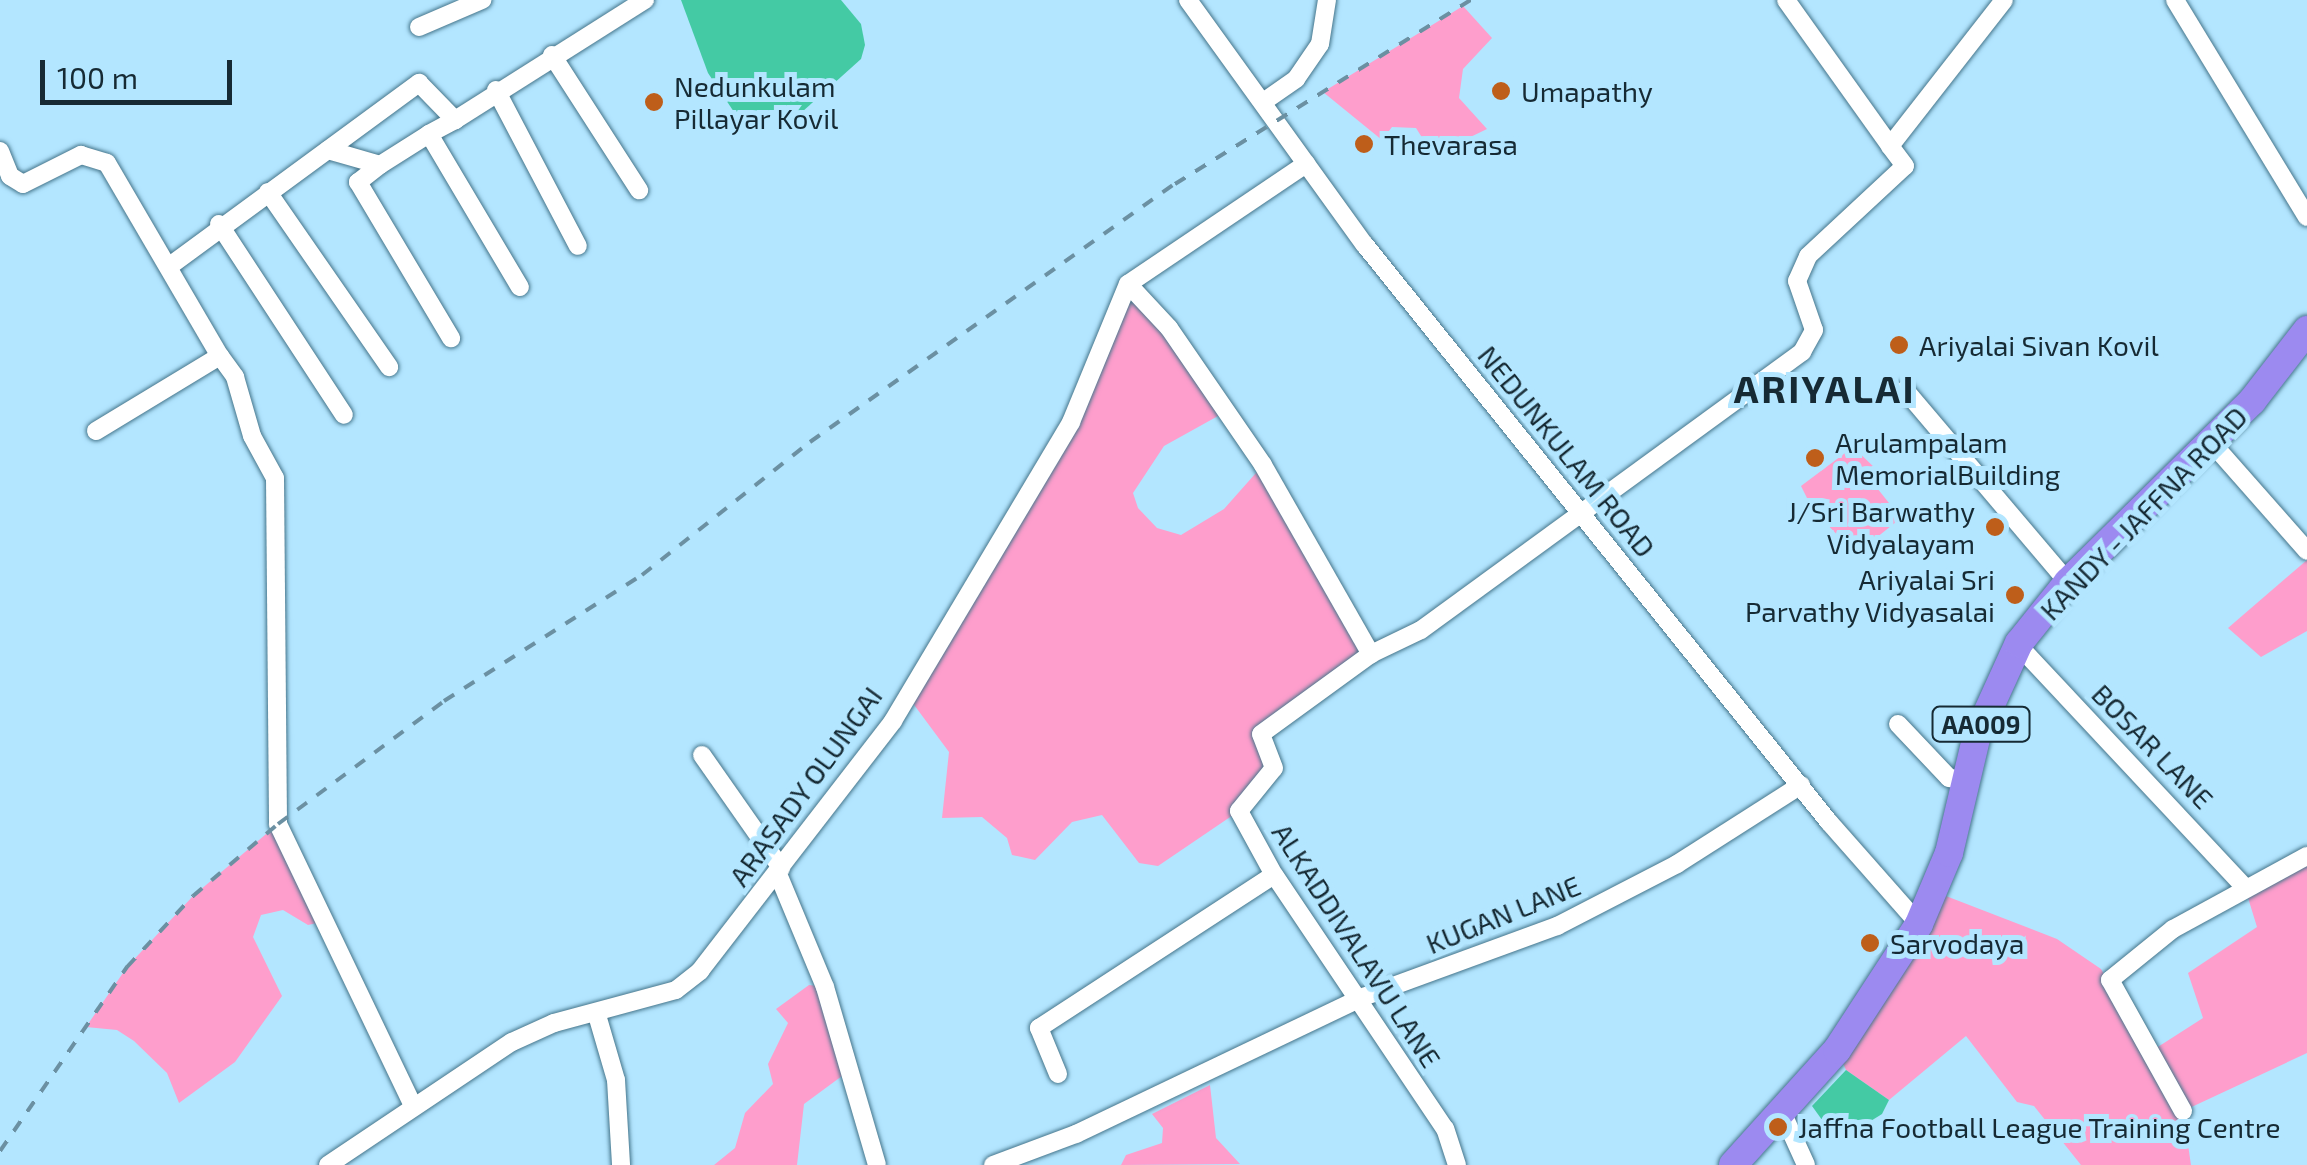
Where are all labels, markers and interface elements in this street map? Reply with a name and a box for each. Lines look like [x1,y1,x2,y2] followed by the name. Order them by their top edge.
[45,40,238,102] scale bar
[57,59,138,95] text: 100 m
[674,69,839,135] place label: Nedunkulam Pillayar Kovil
[1521,74,1653,108] place label: Umapathy
[1490,80,1512,102] marker: Umapathy
[643,91,665,113] marker: Nedunkulam Pillayar Kovil
[1384,127,1518,161] place label: Thevarasa
[1353,133,1375,155] marker: Thevarasa
[1919,328,2159,362] place label: Ariyalai Sivan Kovil
[1888,334,1910,356] marker: Ariyalai Sivan Kovil
[1471,339,1663,563] street label: NEDUNKULAM ROAD
[1734,366,1916,412] district label: ARIYALAI
[2032,399,2254,627] street label: KANDY - JAFFNA ROAD
[1835,425,2060,491] place label: Arulampalam MemorialBuilding
[1804,447,1826,469] marker: Arulampalam MemorialBuilding
[1787,494,1975,560] place label: J/Sri Barwathy Vidyalayam
[1984,516,2006,538] marker: J/Sri Barwathy Vidyalayam
[1744,562,1995,628] place label: Ariyalai Sri Parvathy Vidyasalai
[2004,584,2026,606] marker: Ariyalai Sri Parvathy Vidyasalai
[2085,677,2221,815] street label: BOSAR LANE
[721,679,889,893] street label: ARASADY OLUNGAI
[1931,704,2031,744] road number: AA009
[1266,817,1448,1073] street label: ALKADDIVALAVU LANE
[1421,868,1585,960] street label: KUGAN LANE
[1890,926,2024,960] place label: Sarvodaya
[1859,932,1881,954] marker: Sarvodaya
[1798,1110,2282,1144] place label: Jaffna Football League Training Centre
[1767,1116,1789,1138] marker: Jaffna Football League Training Centre

